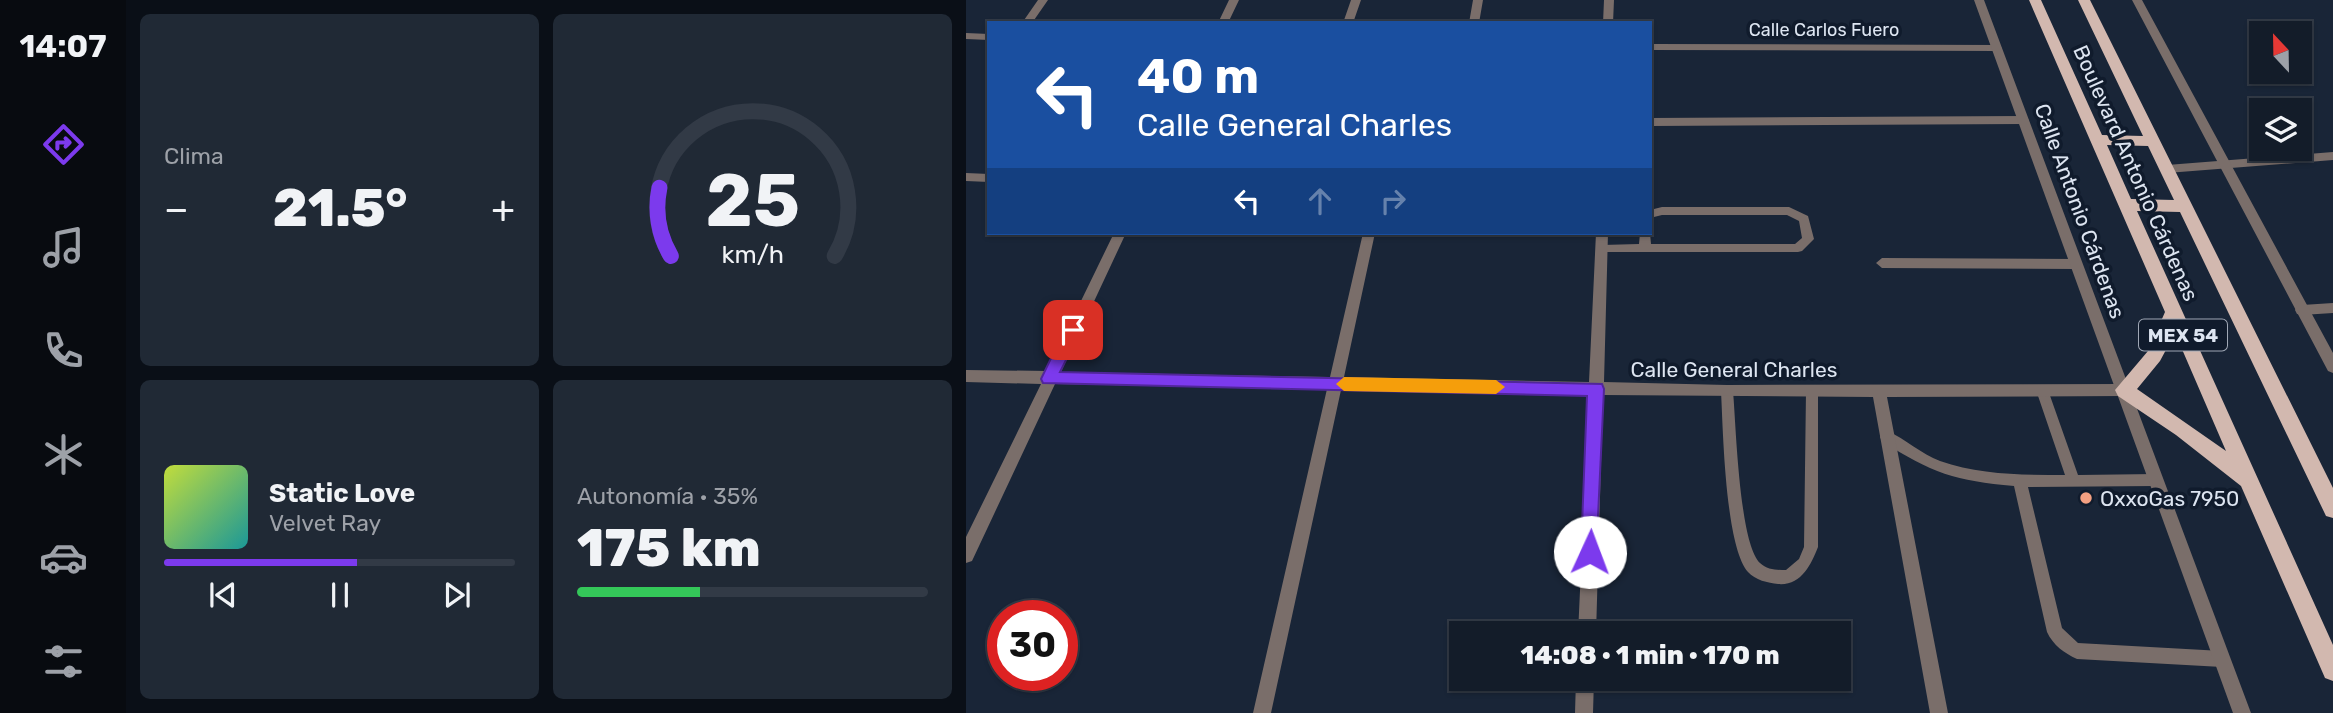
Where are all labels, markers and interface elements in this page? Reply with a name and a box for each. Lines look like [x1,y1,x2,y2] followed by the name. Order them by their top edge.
[1749,19,1899,41] street label: Calle Carlos Fuero
[2249,21,2312,84] north arrow
[2249,21,2312,161] map controls
[19,27,107,65] text: 14:07
[2068,41,2204,305] street label: Boulevard Antonio Cárdenas
[1137,47,1259,105] text: 40 m
[1022,49,1113,140] icon: left
[2249,98,2312,161] button: layers
[2029,100,2131,322] street label: Calle Antonio Cárdenas
[1137,106,1452,144] text: Calle General Charles
[39,120,88,169] icon: directions
[164,142,224,170] text: Clima
[705,158,800,244] text: 25
[273,177,407,239] text: 21.5°
[1228,182,1266,220] icon: left
[1301,182,1339,220] icon: ahead
[1374,182,1412,220] icon: right
[164,186,189,232] text: −
[491,186,515,232] text: +
[39,223,88,272] icon: music
[721,240,784,269] text: km/h
[1043,300,1103,360] pin
[1054,311,1092,349] icon: arrive
[2139,320,2227,350] road number: MEX 54
[39,326,88,375] icon: phone
[1631,357,1837,382] street label: Calle General Charles
[39,430,88,479] icon: climate
[269,478,415,509] text: Static Love
[577,482,758,510] text: Autonomía · 35%
[2100,486,2239,511] place label: OxxoGas 7950
[2078,490,2094,506] marker: OxxoGas 7950
[269,509,381,537] text: Velvet Ray
[1553,515,1627,589] position arrow
[577,517,761,579] text: 175 km
[39,533,88,582] icon: car
[204,576,242,614] icon: previous
[321,576,359,614] icon: pause
[438,576,476,614] icon: next
[987,600,1078,691] speed limit sign: 30
[39,637,88,686] icon: filters
[1520,640,1780,671] text: 14:08 · 1 min · 170 m

